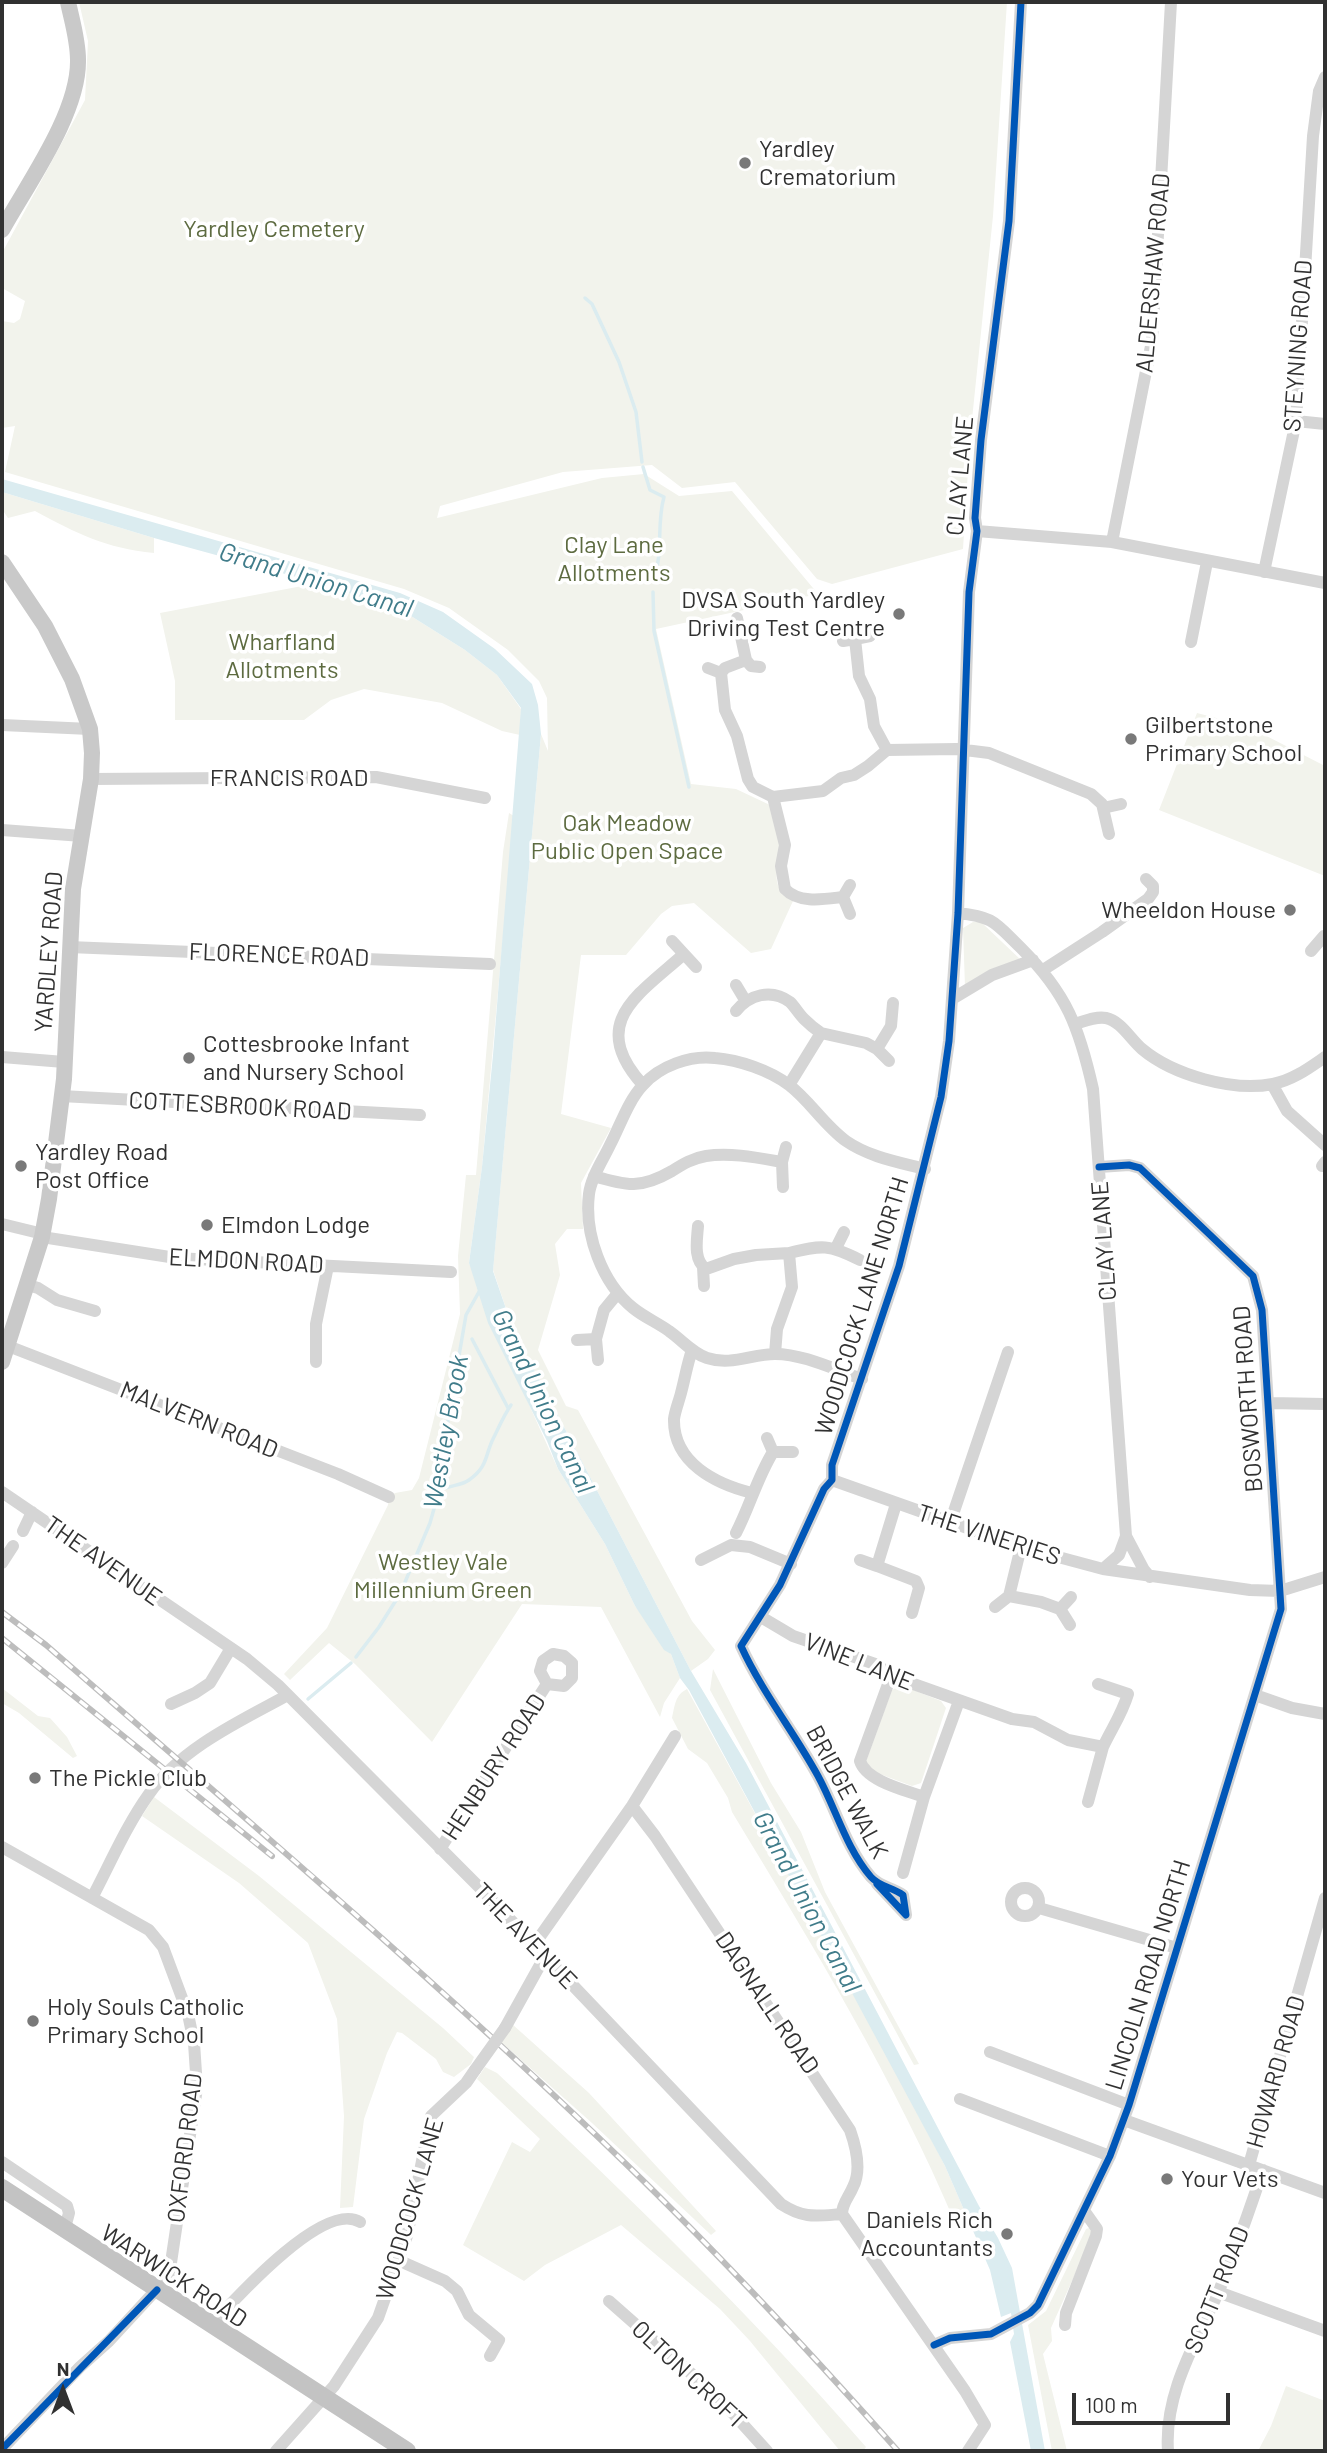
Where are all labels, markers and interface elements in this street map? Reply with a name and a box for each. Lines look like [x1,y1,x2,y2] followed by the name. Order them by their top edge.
[759,135,896,191] place label: Yardley Crematorium
[737,155,753,171] marker: Yardley Crematorium
[1130,172,1176,374] street label: ALDERSHAW ROAD
[183,215,365,243] park label: Yardley Cemetery
[1278,259,1318,433] street label: STEYNING ROAD
[940,415,980,537] street label: CLAY LANE
[558,531,670,587] park label: Clay Lane Allotments
[215,536,417,624] water label: Grand Union Canal
[681,586,885,642] place label: DVSA South Yardley Driving Test Centre
[891,606,907,622] marker: DVSA South Yardley Driving Test Centre
[226,628,338,684] park label: Wharfland Allotments
[1145,711,1302,767] place label: Gilbertstone Primary School
[1123,731,1139,747] marker: Gilbertstone Primary School
[210,764,368,792] street label: FRANCIS ROAD
[531,809,723,865] park label: Oak Meadow Public Open Space
[29,871,69,1033] street label: YARDLEY ROAD
[1101,896,1276,924] place label: Wheeldon House
[1282,902,1298,918] marker: Wheeldon House
[188,937,370,973] street label: FLORENCE ROAD
[203,1030,410,1086] place label: Cottesbrooke Infant and Nursery School
[181,1050,197,1066] marker: Cottesbrooke Infant and Nursery School
[128,1086,352,1126] street label: COTTESBROOK ROAD
[35,1138,168,1194] place label: Yardley Road Post Office
[13,1158,29,1174] marker: Yardley Road Post Office
[809,1174,915,1438] street label: WOODCOCK LANE NORTH
[1085,1180,1123,1302] street label: CLAY LANE
[221,1211,370,1239] place label: Elmdon Lodge
[199,1217,215,1233] marker: Elmdon Lodge
[168,1243,324,1279] street label: ELMDON ROAD
[485,1304,601,1498] water label: Grand Union Canal
[1227,1305,1269,1493] street label: BOSWORTH ROAD
[417,1353,475,1511] water label: Westley Brook
[116,1375,282,1465] street label: MALVERN ROAD
[914,1498,1064,1572] street label: THE VINERIES
[39,1510,167,1612] street label: THE AVENUE
[354,1548,532,1604] park label: Westley Vale Millennium Green
[800,1627,918,1697] street label: VINE LANE
[436,1688,552,1846] street label: HENBURY ROAD
[800,1721,894,1863] street label: BRIDGE WALK
[49,1764,207,1792] place label: The Pickle Club
[27,1770,43,1786] marker: The Pickle Club
[746,1806,868,1998] water label: Grand Union Canal
[1099,1856,1197,2094] street label: LINCOLN ROAD NORTH
[467,1877,583,1995] street label: THE AVENUE
[709,1927,825,2079] street label: DAGNALL ROAD
[1240,1992,1312,2152] street label: HOWARD ROAD
[47,1993,244,2049] place label: Holy Souls Catholic Primary School
[25,2013,41,2029] marker: Holy Souls Catholic Primary School
[162,2071,208,2225] street label: OXFORD ROAD
[370,2115,450,2303] street label: WOODCOCK LANE
[1181,2165,1278,2193] place label: Your Vets
[1159,2171,1175,2187] marker: Your Vets
[861,2206,993,2262] place label: Daniels Rich Accountants
[96,2218,252,2334] street label: WARWICK ROAD
[1178,2222,1256,2358] street label: SCOTT ROAD
[999,2226,1015,2242] marker: Daniels Rich Accountants
[626,2315,752,2435] street label: OLTON CROFT
[28,2355,98,2425] north arrow
[57,2357,69,2380] text: N
[1075,2380,1232,2424] scale bar
[1085,2392,1138,2417] text: 100 m

